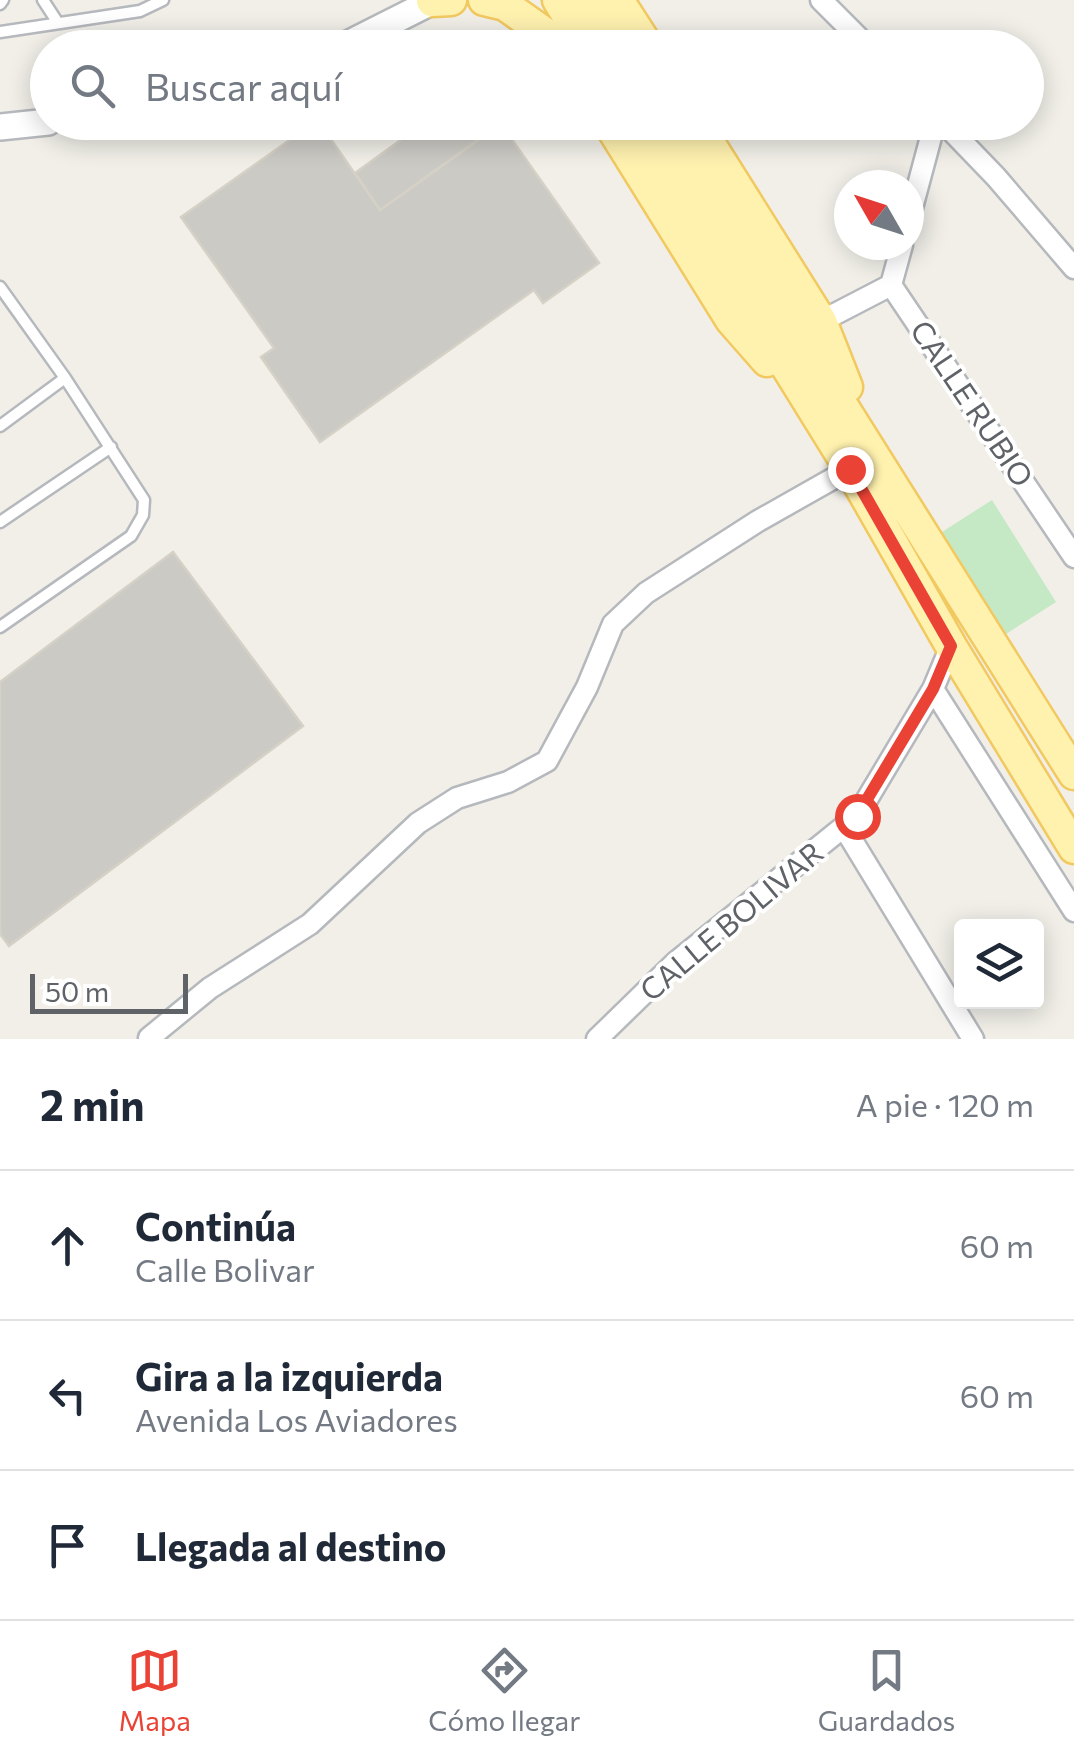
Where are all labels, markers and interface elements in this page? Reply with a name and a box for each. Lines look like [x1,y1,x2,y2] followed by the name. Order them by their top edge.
[30,30,1044,140] search box
[65,58,120,113] icon: search
[145,62,342,109] text: Buscar aquí
[834,170,924,260] north arrow
[904,312,1042,493] street label: CALLE RUBIO
[828,447,874,493] route end
[835,794,881,840] route start
[631,833,830,1007] street label: CALLE BOLIVAR
[954,919,1044,1009] map controls
[954,919,1044,1009] button: layers
[30,969,188,1014] scale bar
[45,974,109,1008] text: 50 m
[40,1078,145,1130] text: 2 min
[856,1084,1034,1124] text: A pie · 120 m
[135,1202,296,1249] text: Continúa
[40,1218,95,1273] icon: ahead
[960,1225,1034,1265] text: 60 m
[135,1249,315,1289] text: Calle Bolivar
[135,1352,443,1399] text: Gira a la izquierda
[40,1368,95,1423] icon: left
[960,1375,1034,1415] text: 60 m
[135,1399,458,1439] text: Avenida Los Aviadores
[40,1518,95,1573] icon: arrive
[135,1522,446,1569] text: Llegada al destino
[119,1643,191,1737] tab: Mapa
[428,1643,580,1737] tab: Cómo llegar
[818,1643,955,1737] tab: Guardados

